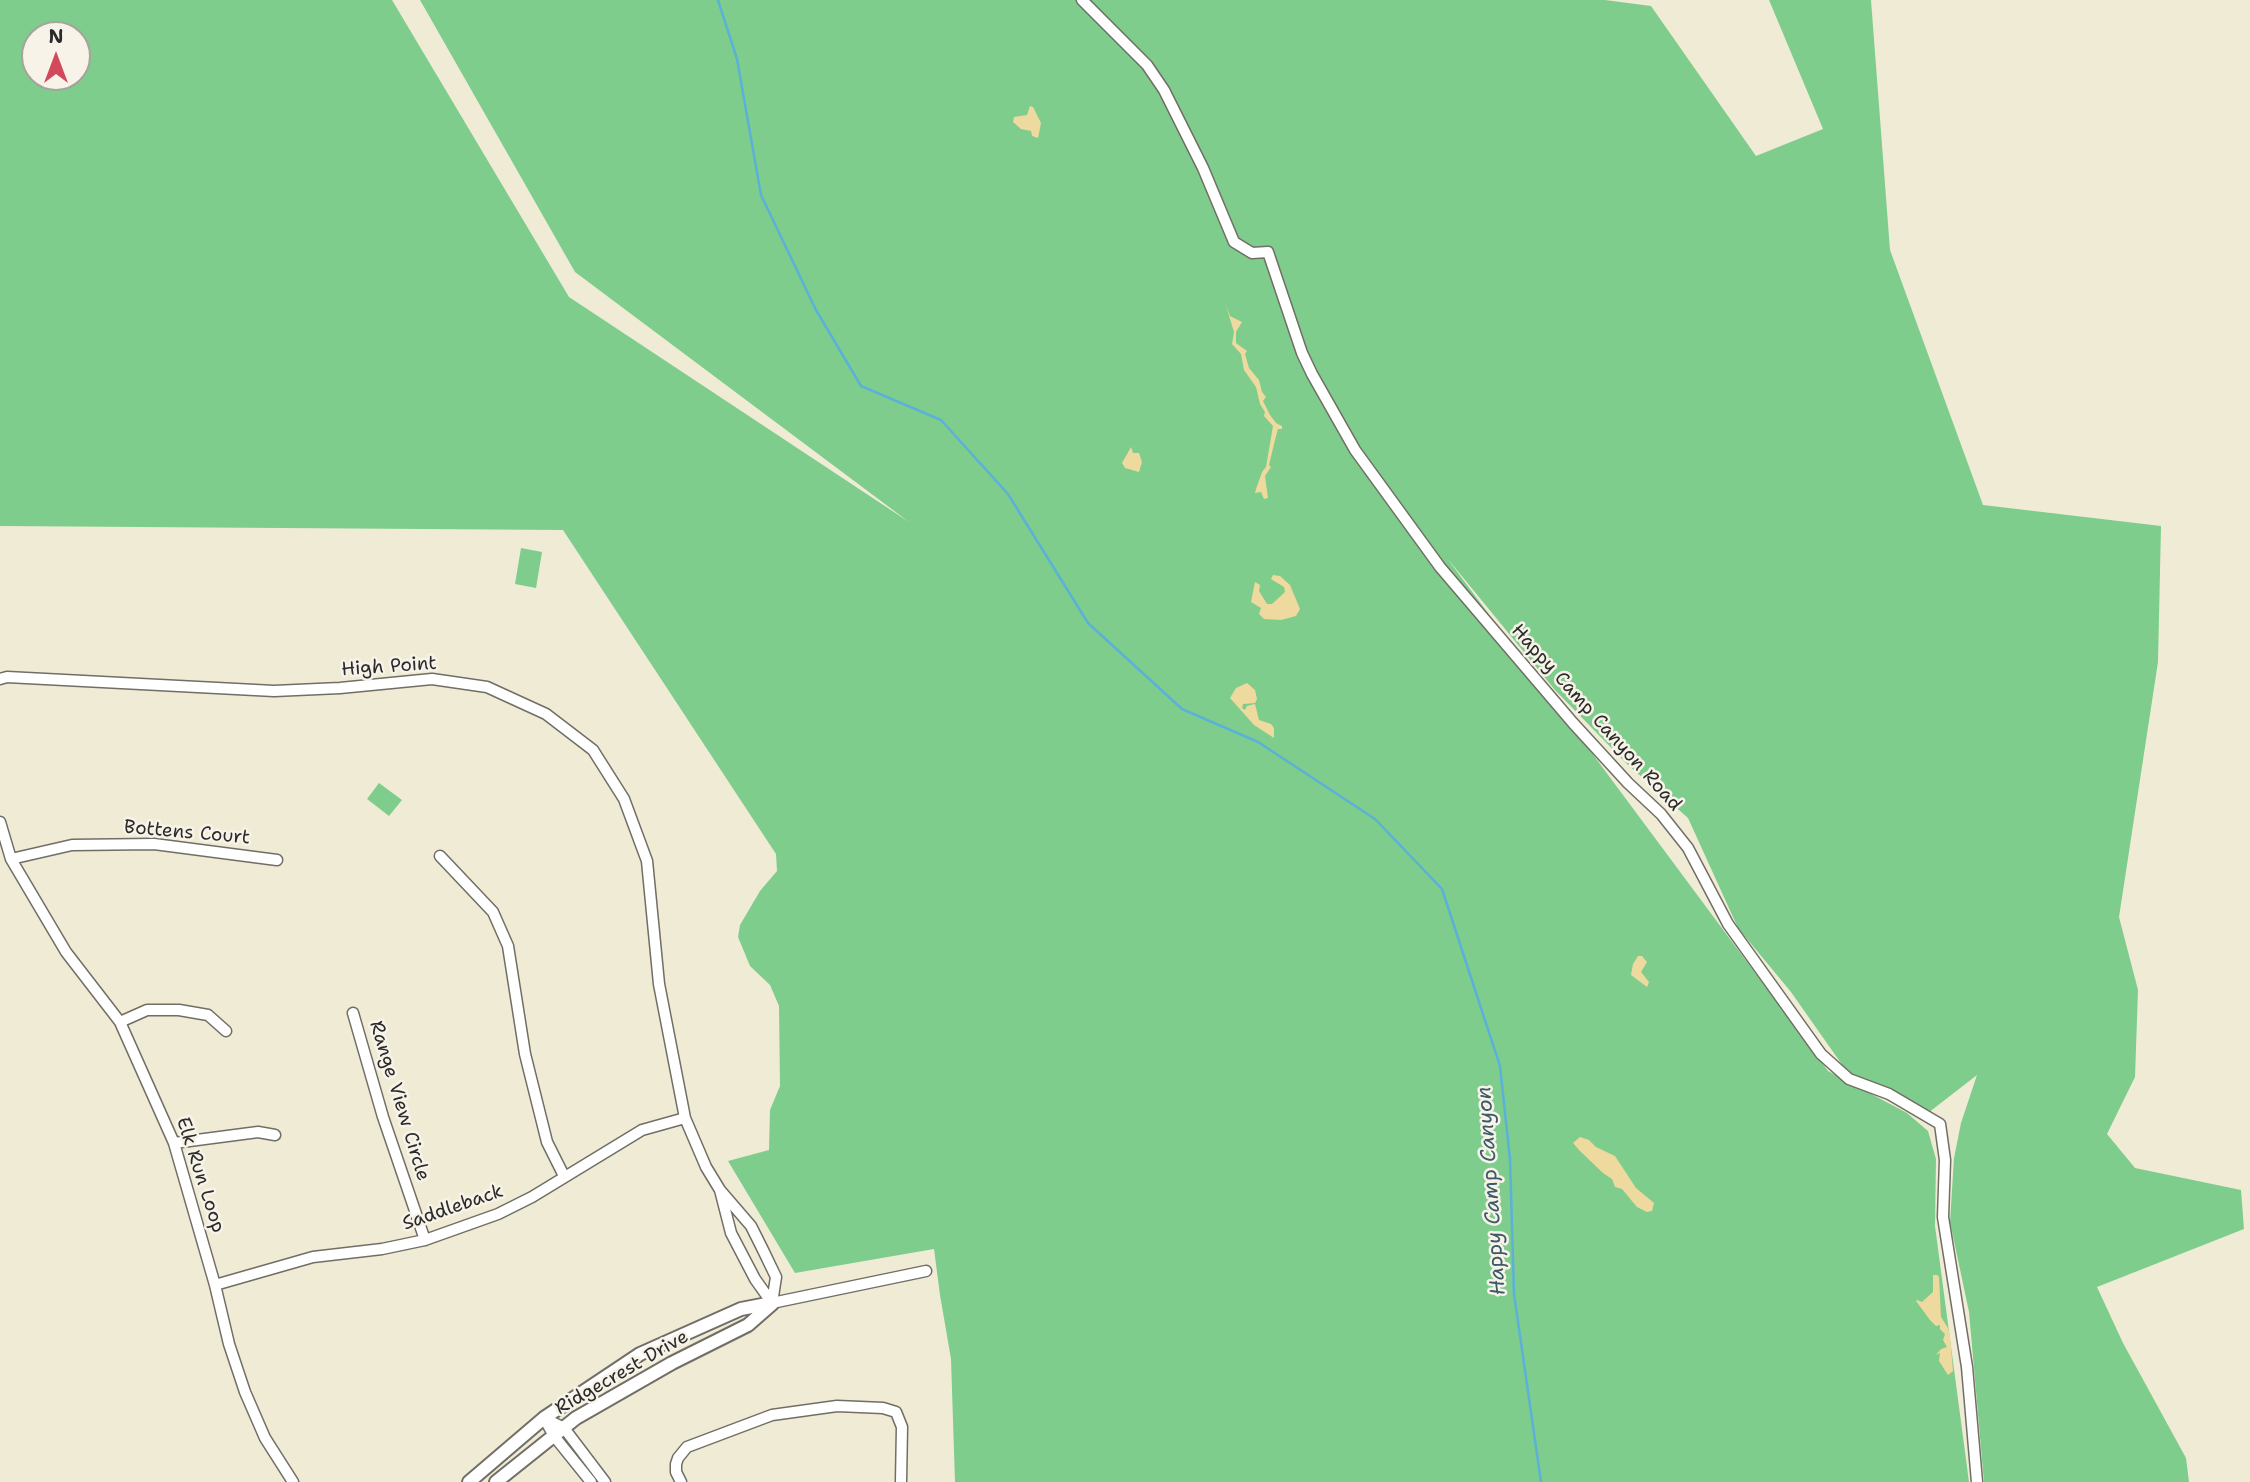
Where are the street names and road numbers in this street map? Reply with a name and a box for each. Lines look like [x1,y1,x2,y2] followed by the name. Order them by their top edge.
[1506,620,1686,816] street label: Happy Camp Canyon Road
[341,652,437,682] street label: High Point
[123,816,251,850] street label: Bottens Court
[364,1018,434,1184] street label: Range View Circle
[171,1114,229,1236] street label: Elk Run Loop
[400,1180,506,1236] street label: Saddleback
[551,1326,693,1420] street label: Ridgecrest Drive

